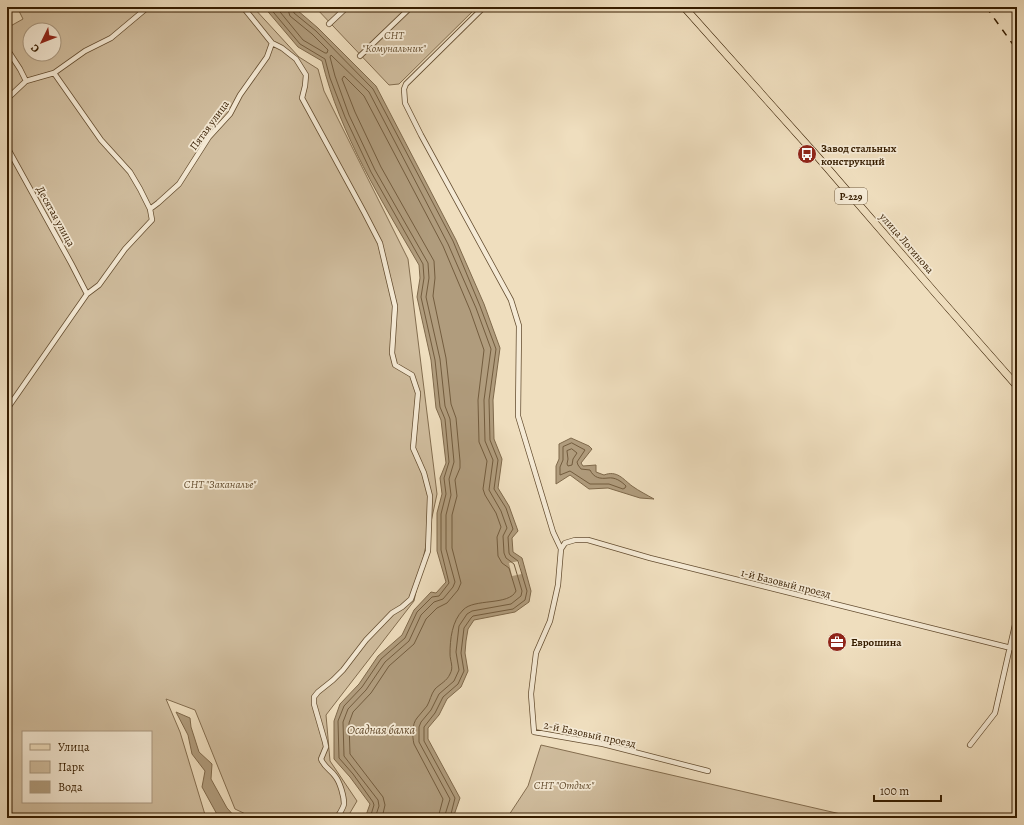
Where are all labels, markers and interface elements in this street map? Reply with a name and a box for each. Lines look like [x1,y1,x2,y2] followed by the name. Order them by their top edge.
[22,22,62,62] north arrow
[362,28,427,56] park label: СНТ "Комунальник"
[27,41,43,56] text: С
[186,96,233,153] street label: Пятая улица
[821,141,897,169] place label: Завод стальных конструкций
[796,143,818,165] bus stop icon: Завод стальных конструкций
[33,183,79,250] street label: Десятая улица
[835,188,867,204] road number: Р-229
[875,209,938,278] street label: улица Логинова
[184,477,257,492] park label: СНТ "Заканалье"
[739,565,833,602] street label: 1-й Базовый проезд
[826,631,848,653] office icon: Еврошина
[851,635,902,650] place label: Еврошина
[542,717,638,752] street label: 2-й Базовый проезд
[347,722,415,738] water label: Осадная балка
[22,731,152,803] legend
[58,739,90,755] text: Улица
[58,759,84,775] text: Парк
[874,777,941,803] scale bar
[534,778,595,793] park label: СНТ "Отдых"
[58,779,83,795] text: Вода
[880,783,909,799] text: 100 m

